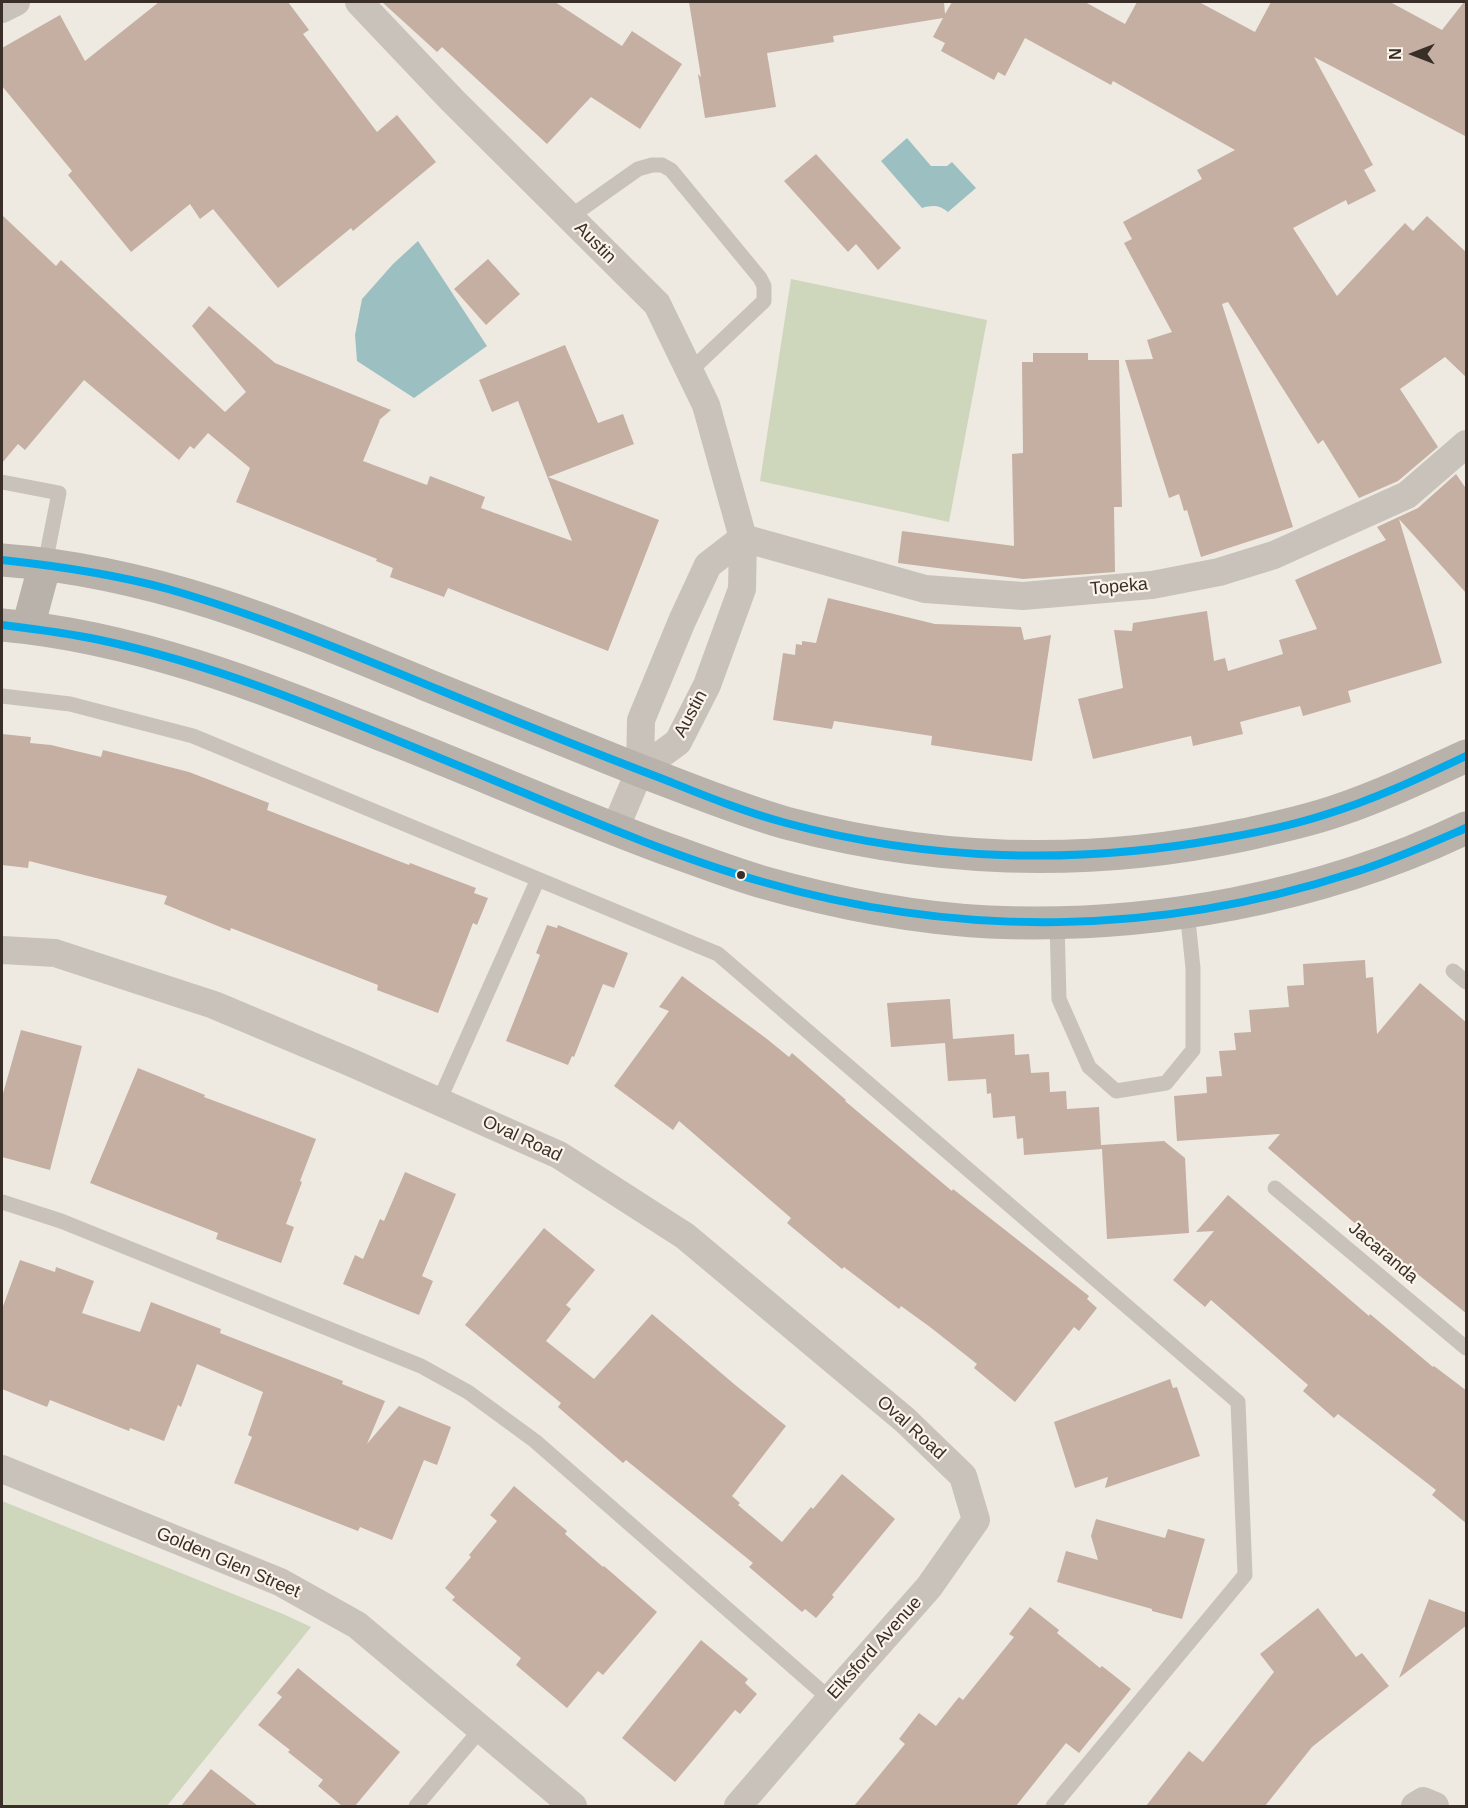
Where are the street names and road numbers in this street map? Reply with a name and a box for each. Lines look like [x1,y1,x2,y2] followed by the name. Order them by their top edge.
[570,218,620,268] street label: Austin
[1089,574,1149,600] street label: Topeka
[670,687,712,741] street label: Austin
[479,1111,565,1167] street label: Oval Road
[1344,1218,1422,1288] street label: Jacaranda
[872,1392,950,1464] street label: Oval Road
[153,1523,303,1603] street label: Golden Glen Street
[823,1592,927,1704] street label: Elksford Avenue

